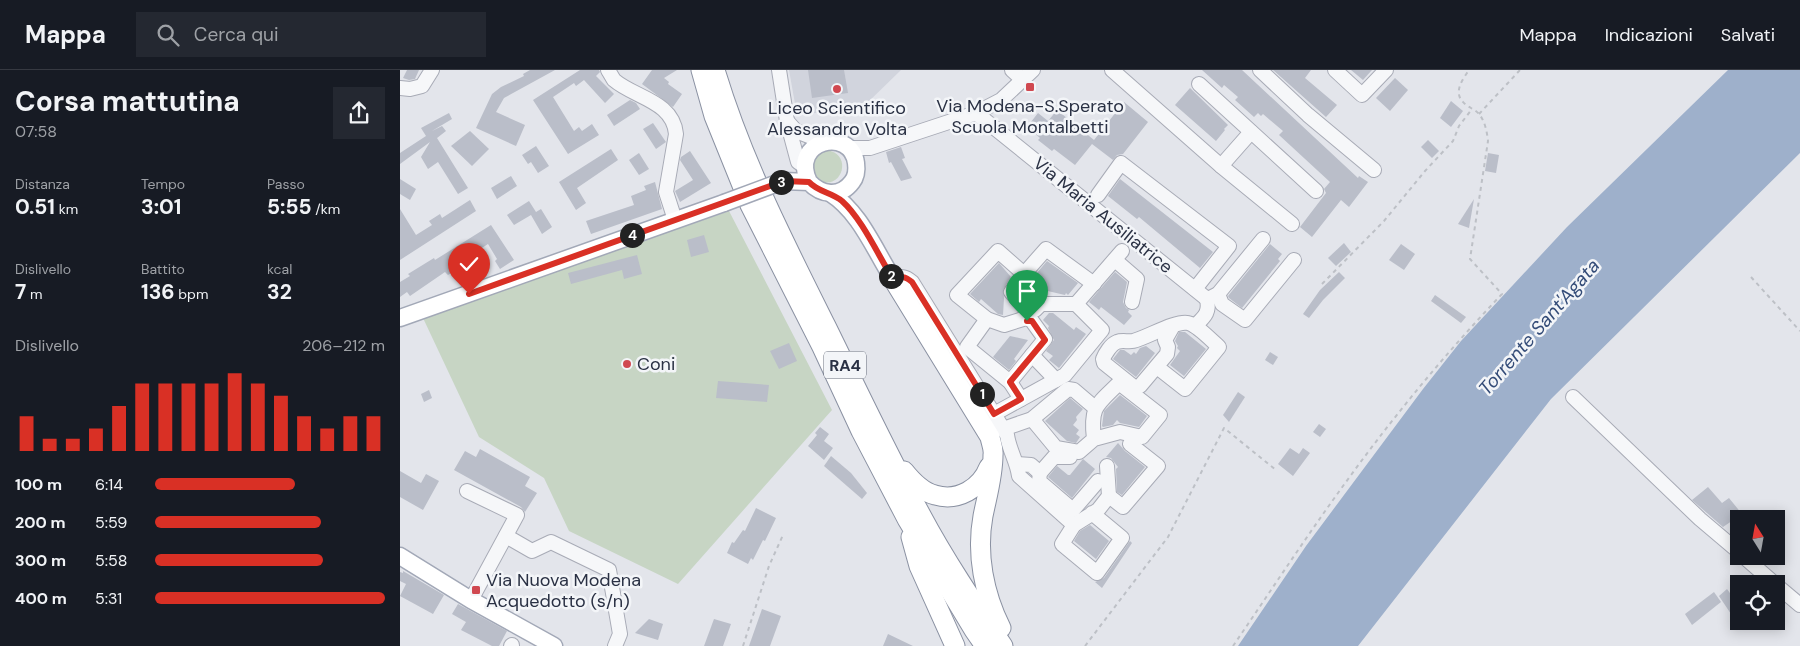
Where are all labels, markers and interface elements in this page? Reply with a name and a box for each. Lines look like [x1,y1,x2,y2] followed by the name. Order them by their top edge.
[136,12,486,57] search box
[25,19,106,50] text: Mappa
[154,21,182,49] icon: search
[194,22,279,47] text: Cerca qui
[1519,23,1577,47] text: Mappa
[1605,23,1693,47] text: Indicazioni
[1721,23,1775,47] text: Salvati
[1024,81,1036,93] marker: Via Modena-S.Sperato Scuola Montalbetti
[15,83,240,120] text: Corsa mattutina
[831,83,843,95] marker: Liceo Scientifico Alessandro Volta
[333,87,385,139] button: share
[936,94,1124,139] place label: Via Modena-S.Sperato Scuola Montalbetti
[767,96,907,141] place label: Liceo Scientifico Alessandro Volta
[15,121,57,142] text: 07:58
[1028,151,1178,279] street label: Via Maria Ausiliatrice
[768,170,794,194] pin: 3
[777,173,786,191] text: 3
[15,175,70,193] text: Distanza
[141,175,185,193] text: Tempo
[267,175,305,193] text: Passo
[15,193,55,221] text: 0.51
[141,193,181,221] text: 3:01
[267,193,312,221] text: 5:55
[55,200,78,218] text: km
[312,200,340,218] text: /km
[620,222,644,248] pin: 4
[628,226,637,244] text: 4
[448,243,490,294] pin
[455,250,483,278] icon: check
[1473,254,1605,400] water label: Torrente Sant'Agata
[15,260,71,278] text: Dislivello
[141,260,185,278] text: Battito
[267,260,292,278] text: kcal
[878,264,904,288] pin: 2
[887,267,896,285] text: 2
[1006,270,1048,321] pin
[1013,277,1041,305] icon: arrive
[15,278,26,306] text: 7
[141,278,175,306] text: 136
[267,278,292,306] text: 32
[26,285,42,303] text: m
[175,285,208,303] text: bpm
[15,335,79,356] text: Dislivello
[302,335,385,356] text: 206–212 m
[637,352,675,376] place label: Coni
[824,352,866,378] road number: RA4
[621,358,633,370] marker: Coni
[970,382,994,406] pin: 1
[980,385,985,403] text: 1
[15,474,62,495] text: 100 m
[95,474,123,495] text: 6:14
[1730,510,1785,565] north arrow
[1730,510,1785,630] map controls
[15,512,66,533] text: 200 m
[95,512,127,533] text: 5:59
[15,550,66,571] text: 300 m
[95,550,127,571] text: 5:58
[486,568,641,613] place label: Via Nuova Modena Acquedotto (s/n)
[1730,575,1785,630] button: locate
[470,584,482,596] marker: Via Nuova Modena Acquedotto (s/n)
[15,588,67,609] text: 400 m
[95,588,122,609] text: 5:31

